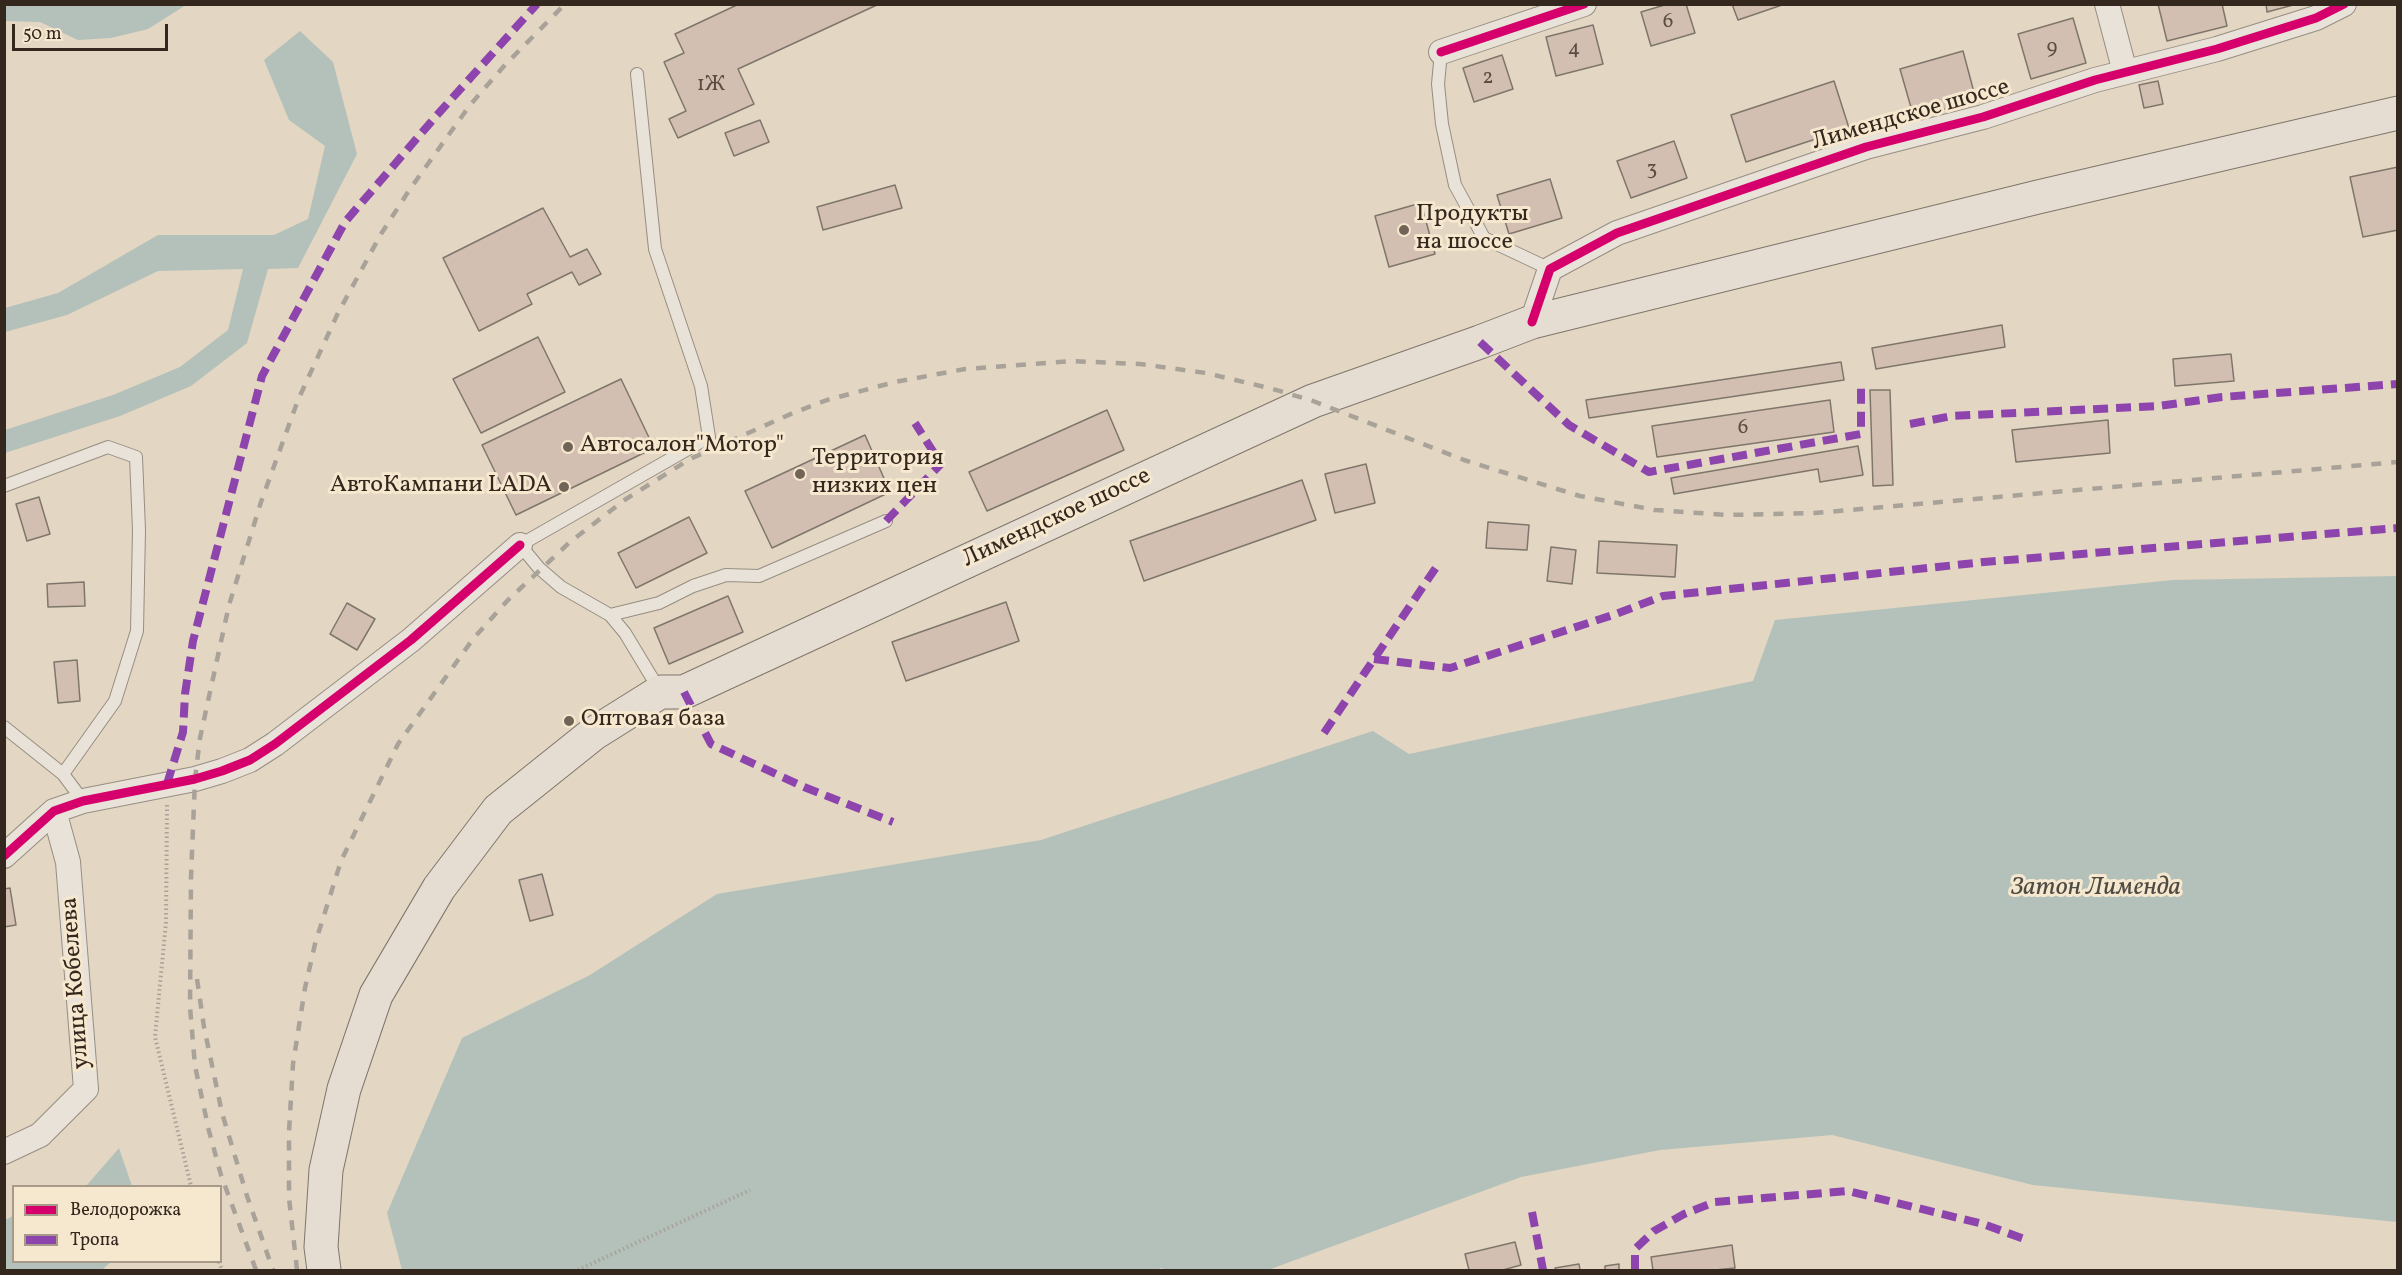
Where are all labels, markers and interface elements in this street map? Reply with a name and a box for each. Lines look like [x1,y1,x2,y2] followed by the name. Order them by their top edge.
[1663,10,1673,36] house number: 6
[15,12,171,50] scale bar
[23,22,62,47] text: 50 m
[2047,36,2057,62] house number: 9
[1568,37,1580,63] house number: 4
[1482,66,1494,92] house number: 2
[697,73,725,99] house number: 1Ж
[1809,74,2013,158] street label: Лимендское шоссе
[1647,157,1657,183] house number: 3
[1416,202,1528,258] place label: Продукты на шоссе
[1397,223,1411,237] marker: Продукты на шоссе
[1738,416,1748,442] house number: 6
[580,433,784,461] place label: Автосалон"Мотор"
[561,440,575,454] marker: Автосалон"Мотор"
[812,446,943,502] place label: Территория низких цен
[958,463,1156,575] street label: Лимендское шоссе
[793,467,807,481] marker: Территория низких цен
[330,473,552,501] place label: АвтоКампани LADA
[557,480,571,494] marker: АвтоКампани LADA
[581,707,726,735] place label: Оптовая база
[562,714,576,728] marker: Оптовая база
[2011,873,2181,905] water label: Затон Лименда
[57,896,97,1070] street label: улица Кобелева
[12,1185,222,1263] legend
[70,1198,181,1223] text: Велодорожка
[70,1228,119,1253] text: Тропа

